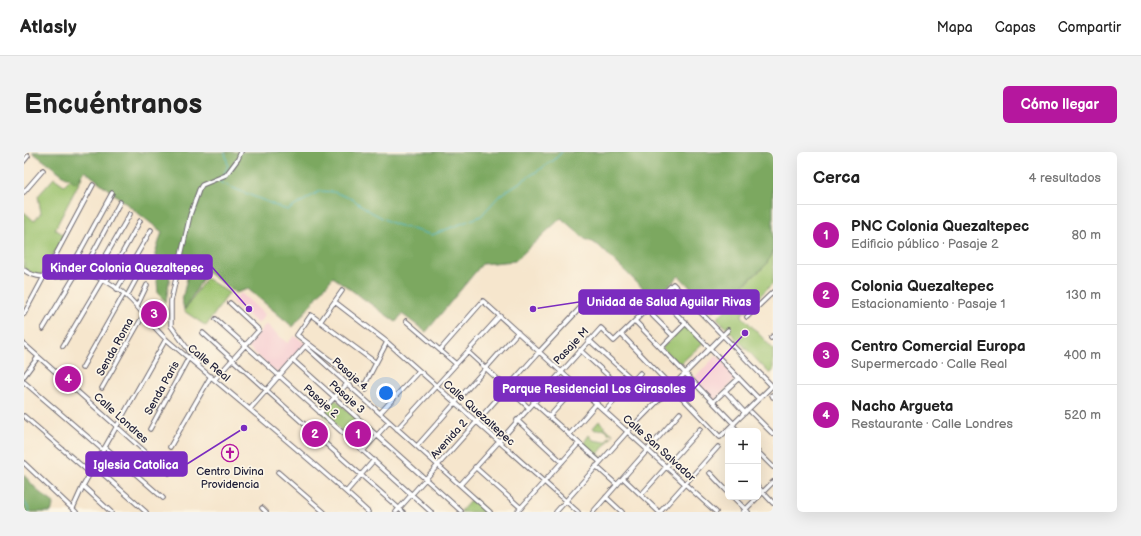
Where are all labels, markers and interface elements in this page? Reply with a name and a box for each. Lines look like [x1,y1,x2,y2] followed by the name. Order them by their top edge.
[20,16,77,39] text: Atlasly
[937,19,973,36] text: Mapa
[995,19,1036,36] text: Capas
[1058,19,1121,36] text: Compartir
[1003,86,1117,123] button: Cómo llegar
[24,88,202,121] text: Encuéntranos
[813,168,860,188] text: Cerca
[1029,170,1101,186] text: 4 resultados
[851,217,1029,236] text: PNC Colonia Quezaltepec
[823,227,829,243] text: 1
[1072,227,1101,243] text: 80 m
[851,236,999,252] text: Edificio público · Pasaje 2
[43,255,212,279] callout: Kinder Colonia Quezaltepec
[50,261,204,276] text: Kinder Colonia Quezaltepec
[851,277,994,296] text: Colonia Quezaltepec
[822,287,830,303] text: 2
[1066,287,1101,303] text: 130 m
[579,290,759,314] callout: Unidad de Salud Aguilar Rivas
[587,295,751,310] text: Unidad de Salud Aguilar Rivas
[851,296,1005,312] text: Estacionamiento · Pasaje 1
[141,299,167,329] pin: 3
[94,316,136,378] street label: Senda Roma
[551,325,591,367] street label: Pasaje M
[851,337,1026,356] text: Centro Comercial Europa
[185,341,233,385] street label: Calle Real
[822,347,830,363] text: 3
[1064,347,1101,363] text: 400 m
[330,355,371,393] street label: Pasaje 4
[851,356,1007,372] text: Supermercado · Calle Real
[142,358,182,417] street label: Senda Paris
[55,364,81,394] pin: 4
[441,377,518,449] street label: Calle Quezaltepec
[494,377,694,401] callout: Parque Residencial Los Girasoles
[327,378,368,416] street label: Pasaje 3
[301,382,342,421] street label: Pasaje 2
[502,382,686,397] text: Parque Residencial Los Girasoles
[376,383,396,403] your location
[91,390,151,446] street label: Calle Londres
[851,397,953,416] text: Nacho Argueta
[822,407,830,423] text: 4
[1064,407,1101,423] text: 520 m
[620,412,699,485] street label: Calle San Salvador
[428,416,471,462] street label: Avenida 2
[851,416,1013,432] text: Restaurante · Calle Londres
[302,419,328,449] pin: 2
[345,419,371,449] pin: 1
[725,428,761,500] map controls
[725,428,761,464] button: +
[220,443,240,463] church icon: Centro Divina Providencia
[86,452,187,476] callout: Iglesia Catolica
[93,458,179,473] text: Iglesia Catolica
[725,464,761,500] button: −
[196,465,264,491] place label: Centro Divina Providencia

